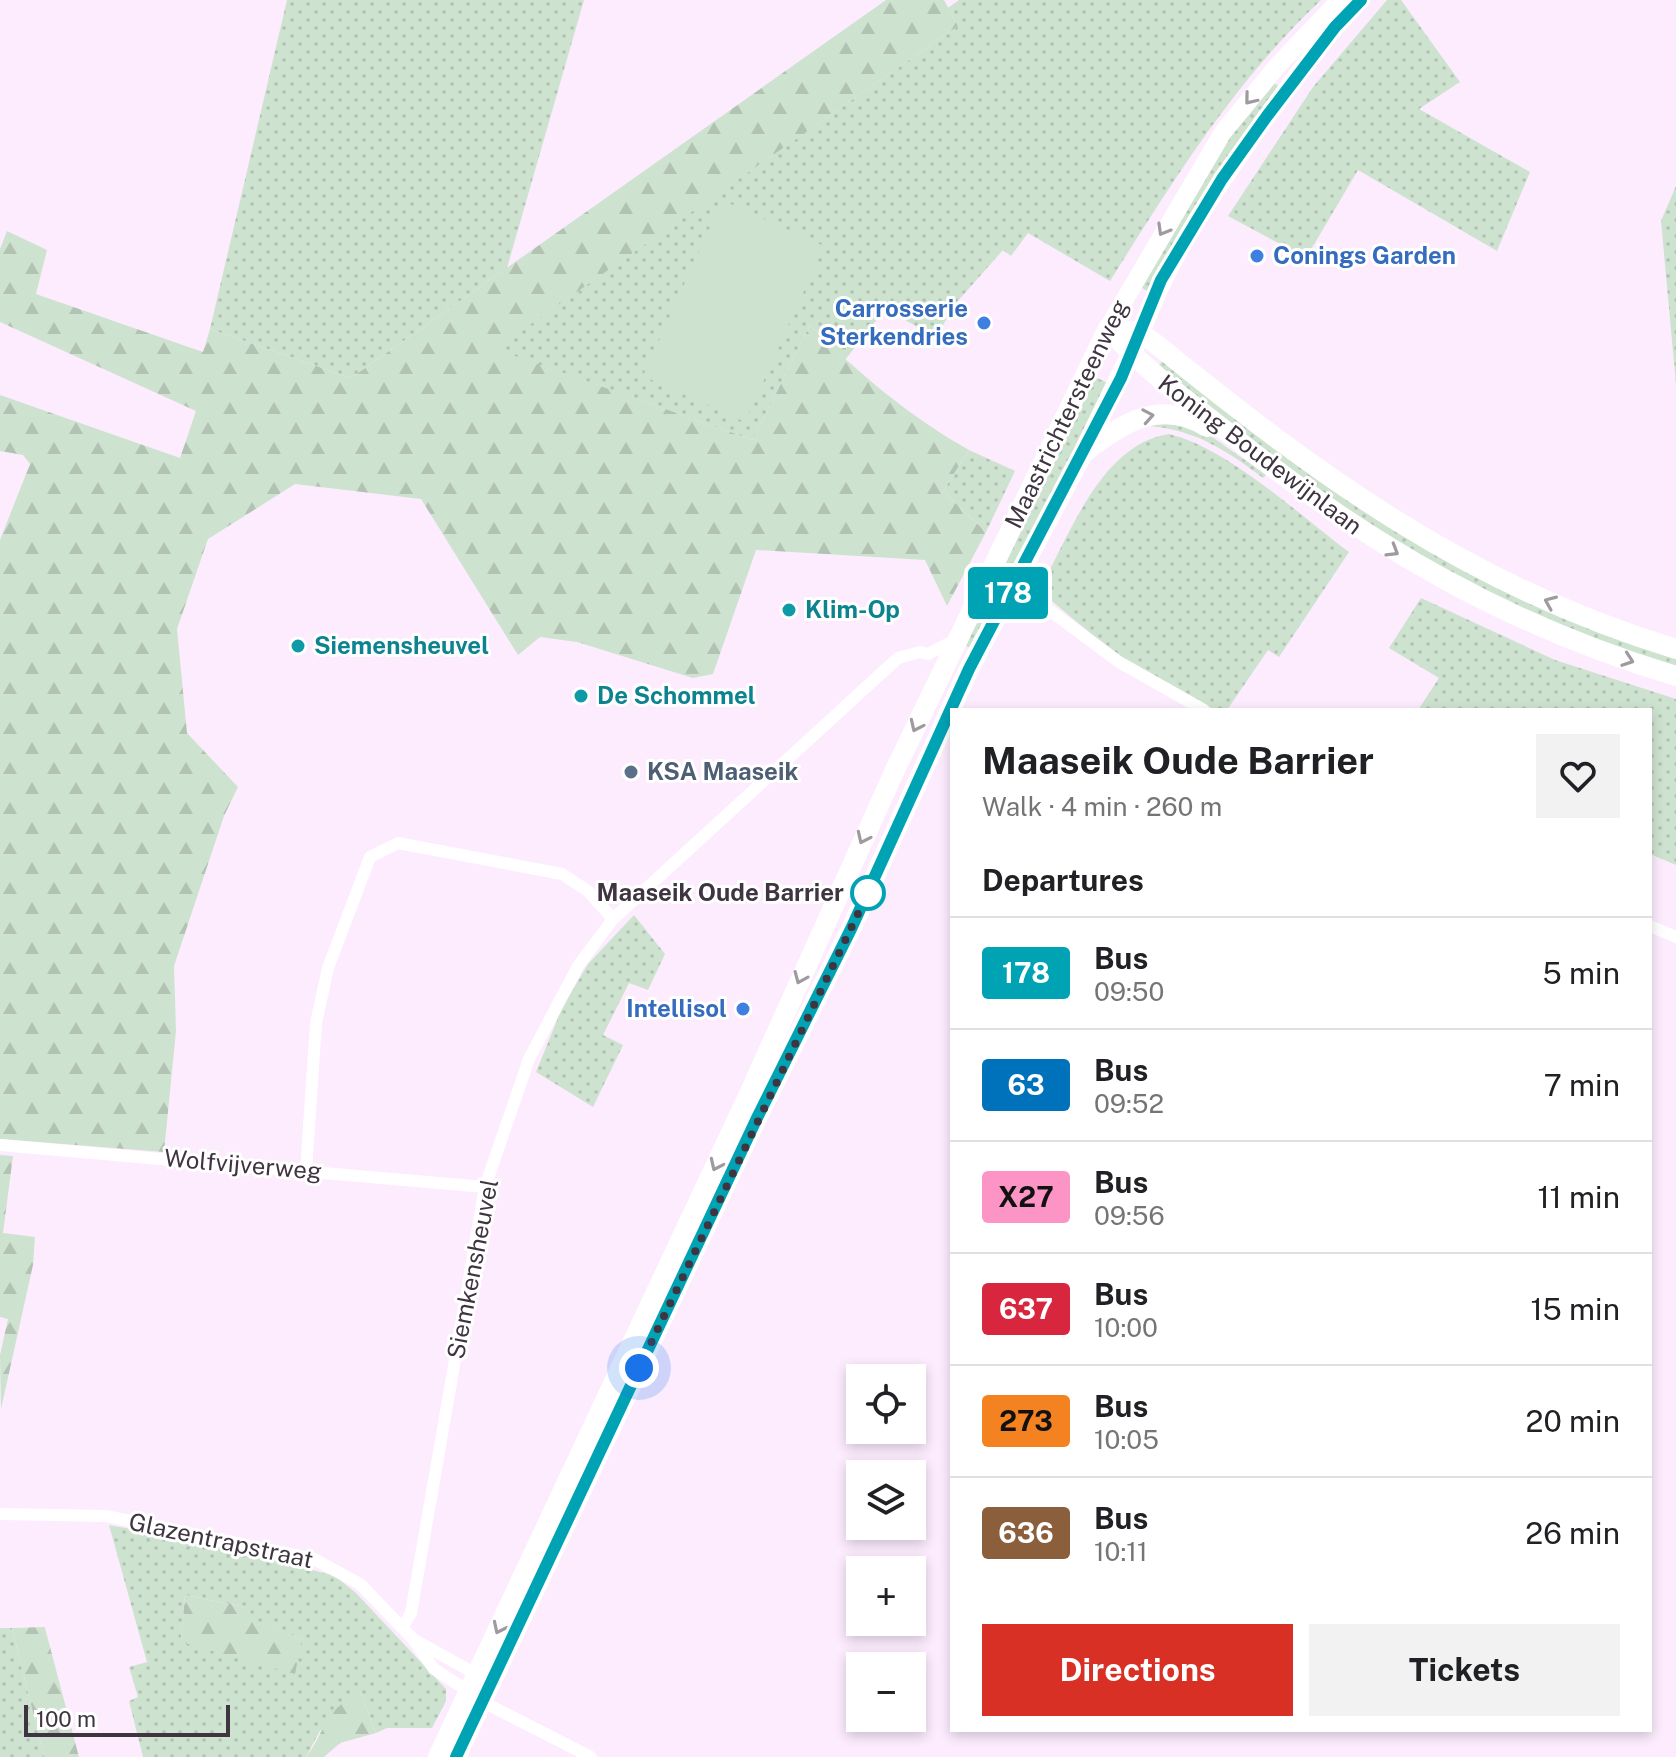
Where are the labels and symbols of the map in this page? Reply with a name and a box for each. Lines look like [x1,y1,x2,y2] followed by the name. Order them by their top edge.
[1245,90,1260,104] one-way arrow
[1157,221,1173,236] one-way arrow
[1273,241,1456,269] place label: Conings Garden
[1248,247,1266,265] marker: Conings Garden
[820,294,968,350] place label: Carrosserie Sterkendries
[999,295,1134,532] street label: Maastrichtersteenweg
[975,314,993,332] marker: Carrosserie Sterkendries
[1153,368,1368,540] street label: Koning Boudewijnlaan
[1142,408,1155,425] one-way arrow
[1384,541,1399,557] one-way arrow
[962,567,1054,619] line badge: 178
[805,595,900,623] place label: Klim-Op
[1544,596,1559,612] one-way arrow
[780,601,798,619] marker: Klim-Op
[314,631,489,659] place label: Siemensheuvel
[289,637,307,655] marker: Siemensheuvel
[1621,650,1635,667] one-way arrow
[597,681,756,709] place label: De Schommel
[572,687,590,705] marker: De Schommel
[910,717,926,732] one-way arrow
[647,757,798,785] place label: KSA Maaseik
[622,763,640,781] marker: KSA Maaseik
[857,830,873,845] one-way arrow
[851,876,885,910] marker: Maaseik Oude Barrier
[596,878,844,906] place label: Maaseik Oude Barrier
[794,970,810,984] one-way arrow
[626,994,727,1022] place label: Intellisol
[734,1000,752,1018] marker: Intellisol
[163,1143,323,1185] street label: Wolfvijverweg
[710,1156,726,1171] one-way arrow
[441,1176,503,1361] street label: Siemkensheuvel
[619,1348,659,1388] your location
[127,1507,316,1573] street label: Glazentrapstraat
[493,1620,509,1634] one-way arrow
[24,1701,230,1737] scale bar

